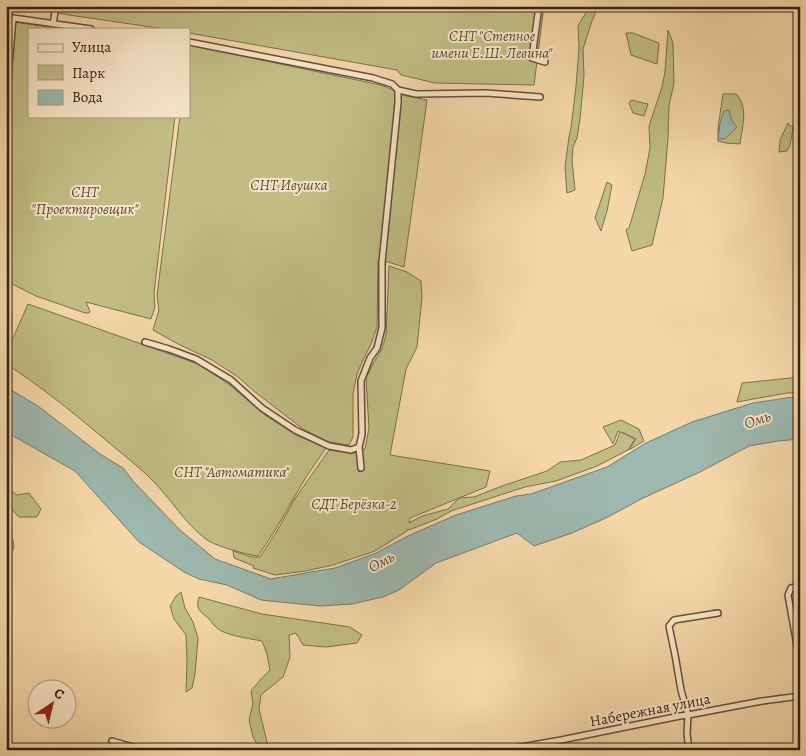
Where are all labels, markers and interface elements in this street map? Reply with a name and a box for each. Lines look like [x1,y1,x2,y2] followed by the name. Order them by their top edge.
[432,26,553,63] park label: СНТ "Степное имени Е.Ш. Левина"
[28,28,190,118] legend
[72,37,111,57] text: Улица
[72,63,105,83] text: Парк
[72,87,103,107] text: Вода
[250,175,328,195] park label: СНТ Ивушка
[31,182,139,219] park label: СНТ "Проектировщик"
[741,405,774,435] water label: Омь
[174,462,290,482] park label: СНТ "Автоматика"
[311,494,397,514] park label: СДТ Берёзка-2
[364,546,399,578] water label: Омь
[28,678,78,728] north arrow
[50,684,68,704] text: С
[588,688,712,732] street label: Набережная улица

